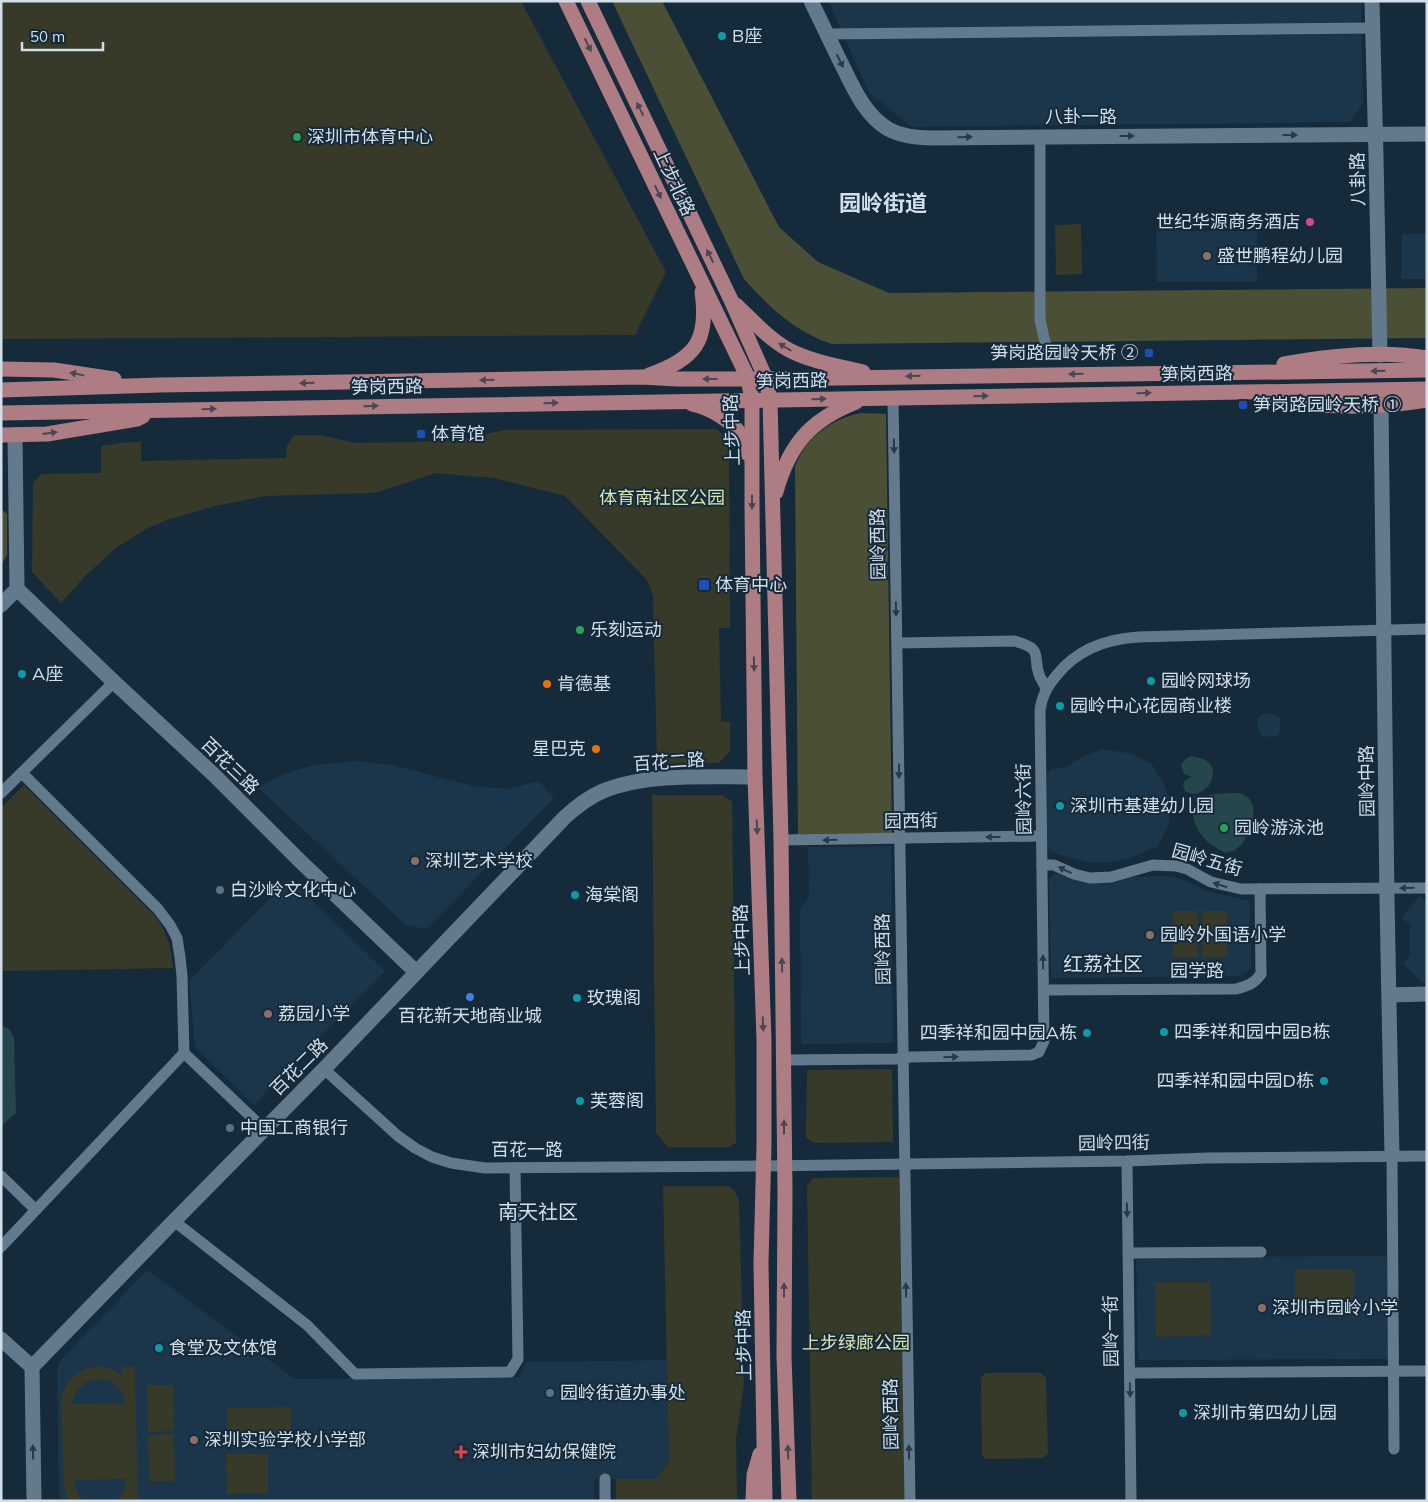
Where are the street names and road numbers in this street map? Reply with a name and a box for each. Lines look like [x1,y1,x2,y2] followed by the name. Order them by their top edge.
[1045,105,1117,128] street label: 八卦一路
[649,144,700,219] street label: 上步北路
[1346,152,1369,206] street label: 八卦路
[1161,361,1233,386] street label: 笋岗西路
[756,368,828,393] street label: 笋岗西路
[351,374,423,399] street label: 笋岗西路
[719,394,744,466] street label: 上步中路
[865,508,890,580] street label: 园岭西路
[196,732,264,799] street label: 百花三路
[1354,745,1379,817] street label: 园岭中路
[632,748,706,775] street label: 百花二路
[1011,763,1036,835] street label: 园岭六街
[884,809,938,832] street label: 园西街
[1169,839,1245,880] street label: 园岭五街
[729,904,754,976] street label: 上步中路
[870,913,895,985] street label: 园岭西路
[1170,959,1224,982] street label: 园学路
[265,1033,332,1100] street label: 百花二路
[1078,1130,1150,1155] street label: 园岭四街
[491,1138,563,1161] street label: 百花一路
[1098,1295,1123,1367] street label: 园岭一街
[731,1309,756,1381] street label: 上步中路
[878,1378,903,1450] street label: 园岭西路

